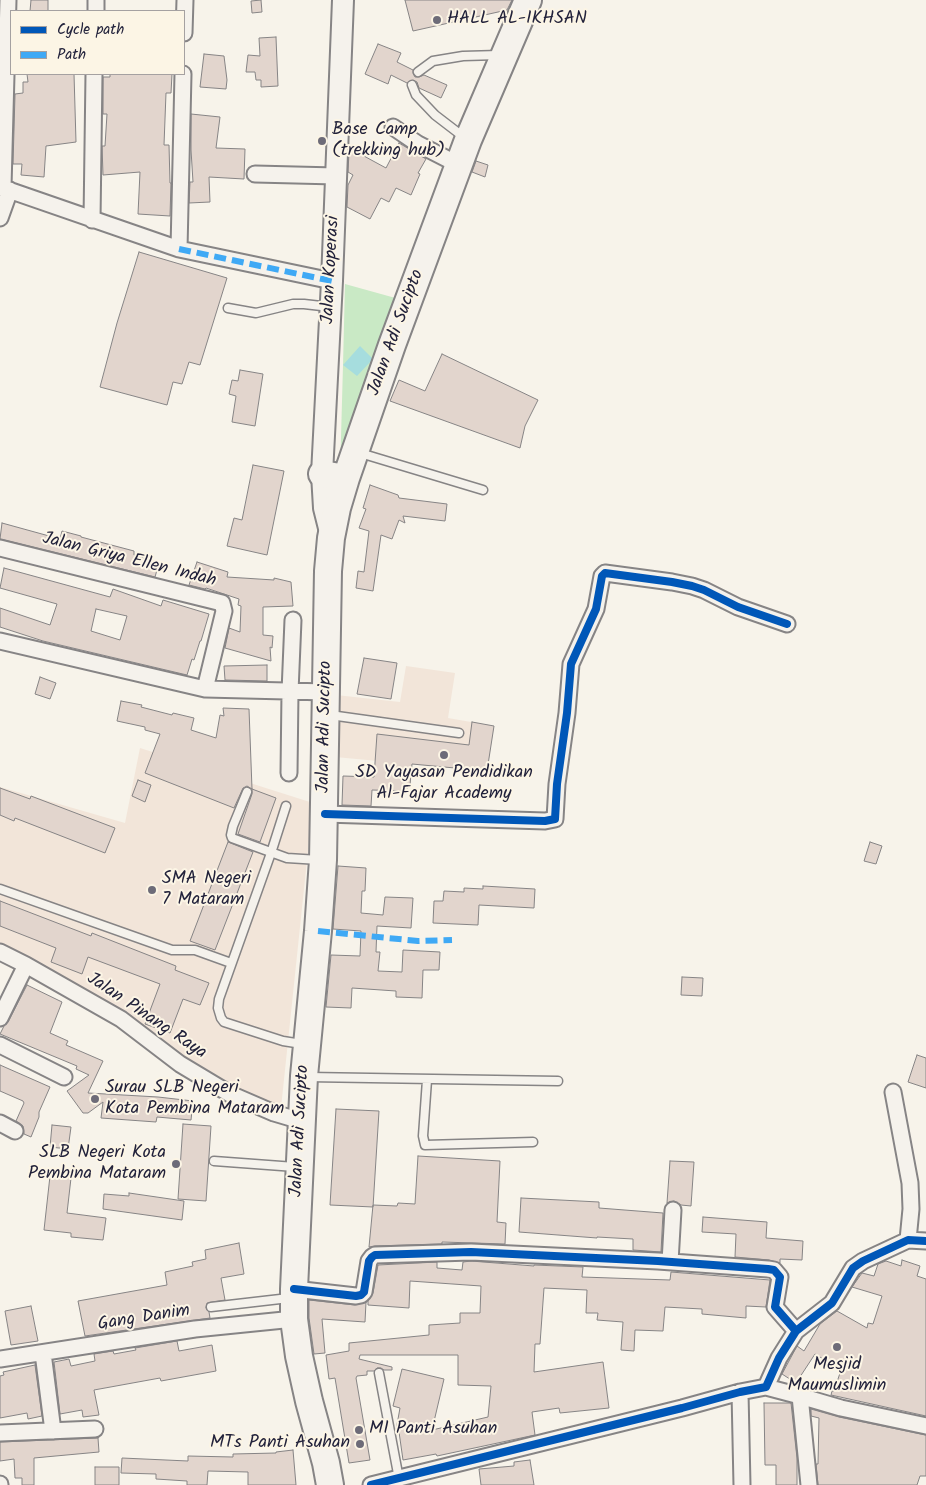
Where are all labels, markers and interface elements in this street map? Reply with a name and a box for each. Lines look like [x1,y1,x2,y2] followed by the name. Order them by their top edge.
[447,9,587,31] place label: HALL AL-IKHSAN
[10,10,185,75] legend
[431,14,443,26] marker: HALL AL-IKHSAN
[57,18,124,42] text: Cycle path
[57,43,86,67] text: Path
[332,120,445,162] place label: Base Camp (trekking hub)
[316,135,328,147] marker: Base Camp (trekking hub)
[318,215,346,325] street label: Jalan Koperasi
[364,267,430,399] street label: Jalan Adi Sucipto
[40,529,218,593] street label: Jalan Griya Ellen Indah
[314,661,338,793] street label: Jalan Adi Sucipto
[438,749,450,761] marker: SD Yayasan Pendidikan Al-Fajar Academy
[355,763,533,806] place label: SD Yayasan Pendidikan Al-Fajar Academy
[162,869,251,912] place label: SMA Negeri 7 Mataram
[146,884,158,896] marker: SMA Negeri 7 Mataram
[82,969,210,1065] street label: Jalan Pinang Raya
[287,1064,315,1198] street label: Jalan Adi Sucipto
[105,1078,284,1120] place label: Surau SLB Negeri Kota Pembina Mataram
[89,1093,101,1105] marker: Surau SLB Negeri Kota Pembina Mataram
[28,1143,166,1186] place label: SLB Negeri Kota Pembina Mataram
[170,1158,182,1170] marker: SLB Negeri Kota Pembina Mataram
[96,1301,192,1337] street label: Gang Danim
[831,1341,843,1353] marker: Mesjid Maumuslimin
[788,1355,886,1398] place label: Mesjid Maumuslimin
[369,1419,497,1441] place label: MI Panti Asuhan
[353,1424,365,1436] marker: MI Panti Asuhan
[210,1433,350,1455] place label: MTs Panti Asuhan
[354,1438,366,1450] marker: MTs Panti Asuhan

